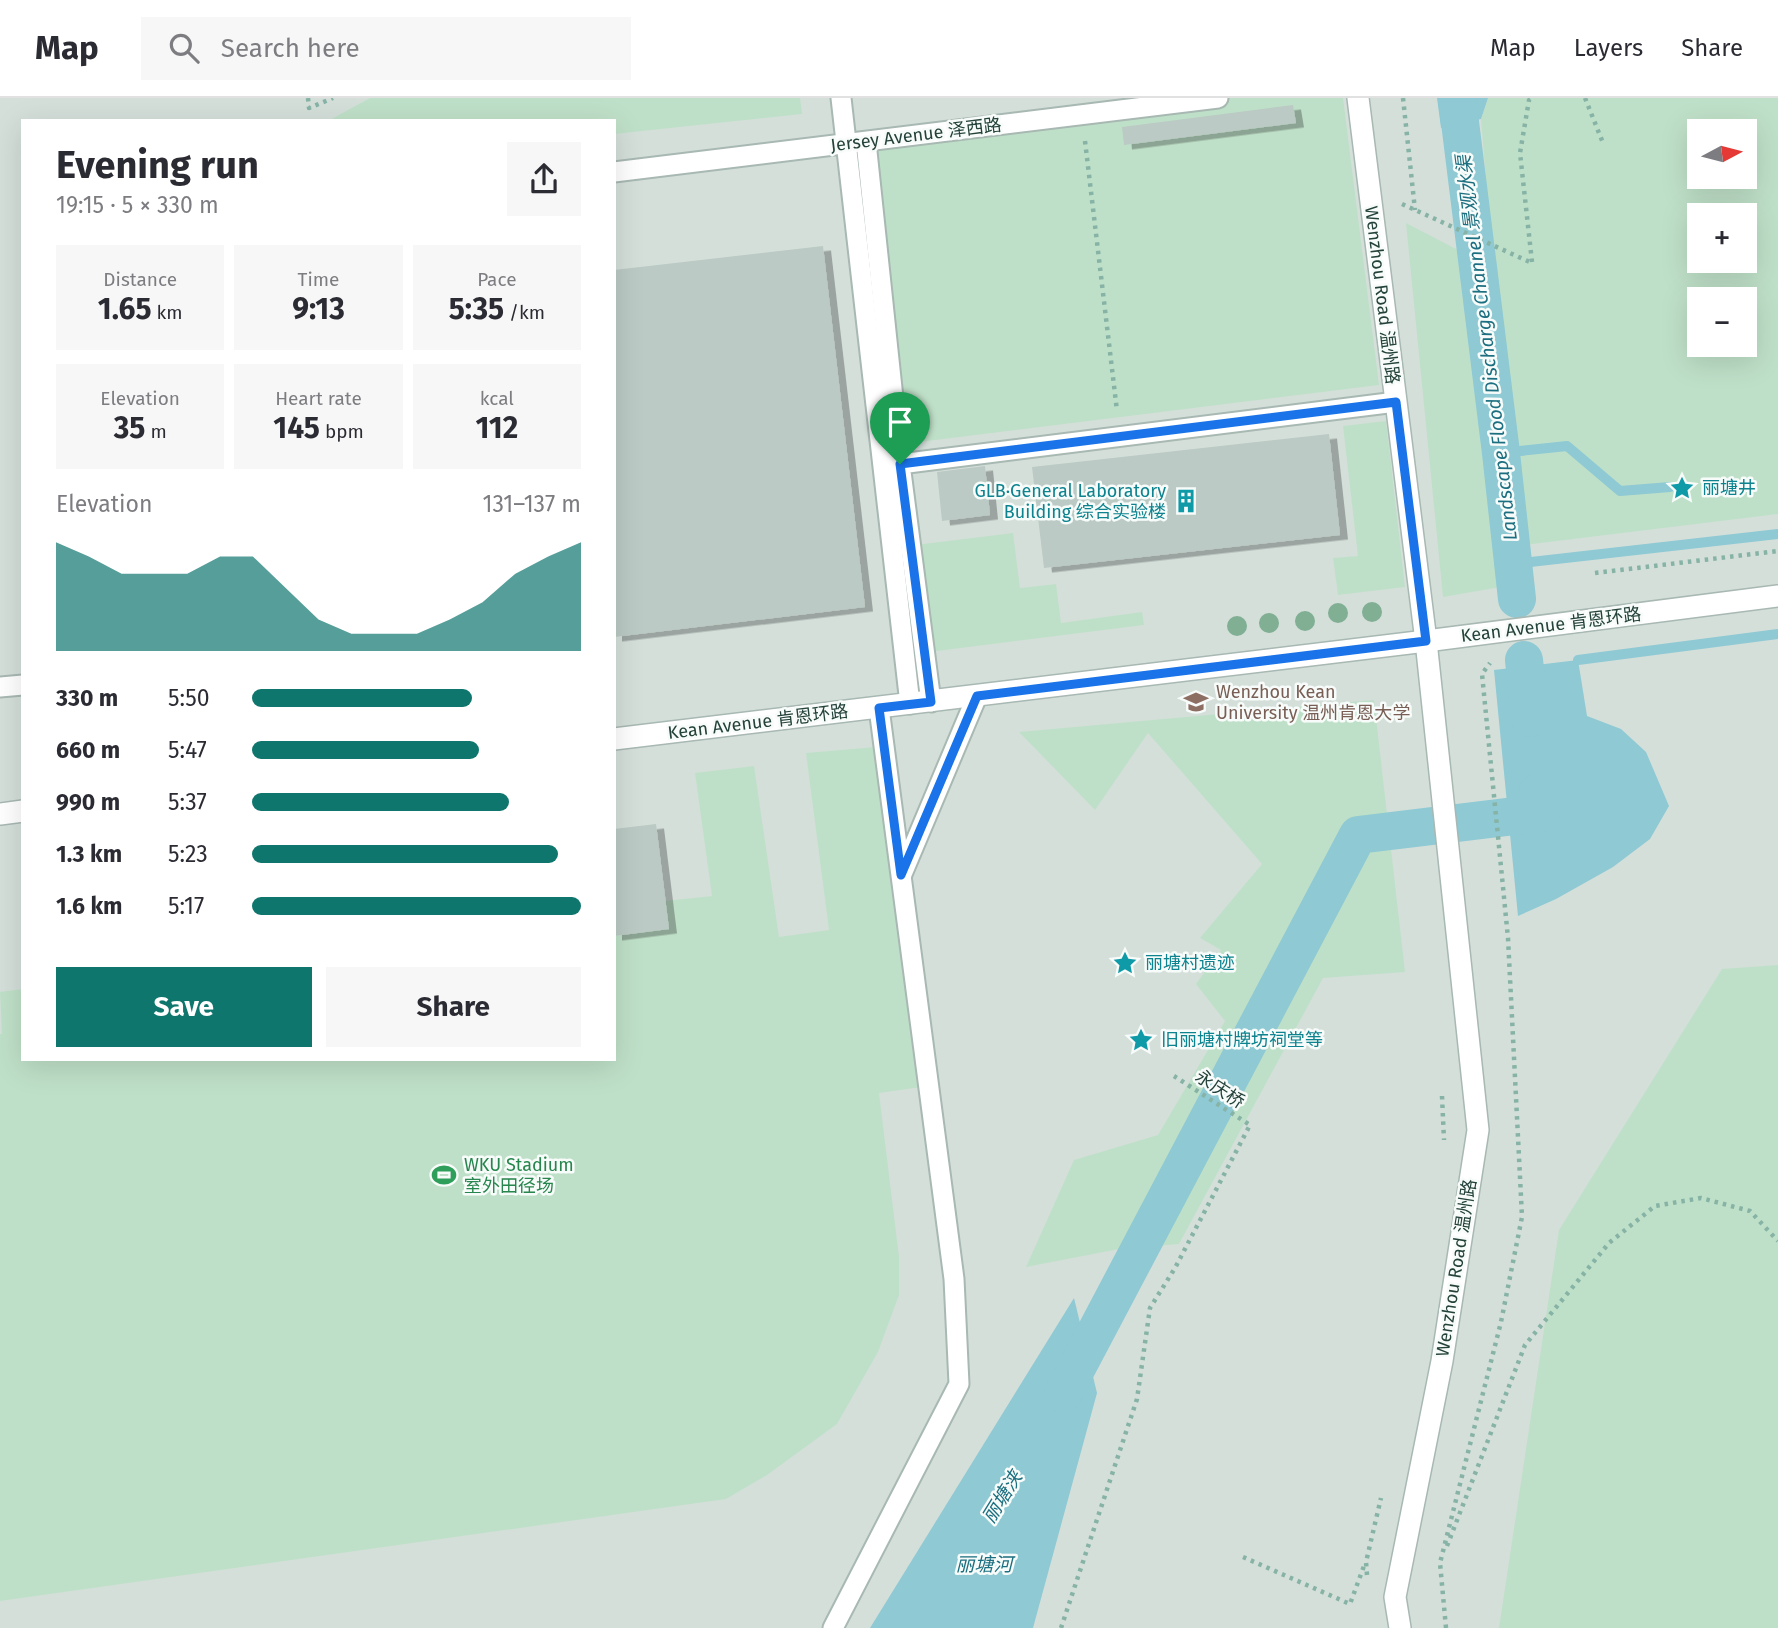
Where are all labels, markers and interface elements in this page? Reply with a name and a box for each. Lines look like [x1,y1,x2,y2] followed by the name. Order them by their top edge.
[141,17,631,80] search box
[35,28,99,68] text: Map
[165,29,203,67] icon: search
[221,33,360,64] text: Search here
[1490,34,1536,62] text: Map
[1574,34,1643,62] text: Layers
[1681,34,1743,62] text: Share
[829,114,1003,156] street label: Jersey Avenue 泽西路
[1687,119,1757,189] north arrow
[1687,119,1757,357] map controls
[56,142,259,188] text: Evening run
[507,142,581,216] button: share
[1452,151,1522,542] water label: Landscape Flood Discharge Channel 景观水渠
[56,191,219,219] text: 19:15 · 5 × 330 m
[1687,203,1757,273] button: +
[1360,205,1404,385] street label: Wenzhou Road 温州路
[103,268,177,291] text: Distance
[298,268,339,291] text: Time
[477,268,517,291] text: Pace
[1687,287,1757,357] button: −
[98,291,151,327] text: 1.65
[292,291,345,327] text: 9:13
[449,291,504,327] text: 5:35
[151,301,183,324] text: km
[504,301,545,324] text: /km
[100,387,180,410] text: Elevation
[275,387,362,410] text: Heart rate
[480,387,514,410] text: kcal
[870,392,930,464] pin
[881,403,919,441] icon: arrive
[114,410,145,446] text: 35
[273,410,320,446] text: 145
[475,410,518,446] text: 112
[145,420,167,443] text: m
[320,420,364,443] text: bpm
[1668,474,1696,502] place icon: 丽塘井
[1702,477,1756,499] place label: 丽塘井
[974,480,1166,523] place label: GLB·General Laboratory Building 综合实验楼
[1172,487,1200,515] building icon: GLB·General Laboratory Building 综合实验楼
[56,490,152,518] text: Elevation
[482,490,581,518] text: 131–137 m
[1460,603,1642,647] street label: Kean Avenue 肯恩环路
[1216,681,1410,724] place label: Wenzhou Kean University 温州肯恩大学
[56,684,118,712] text: 330 m
[168,684,210,712] text: 5:50
[1182,688,1210,716] school or university icon: Wenzhou Kean University 温州肯恩大学
[667,700,849,744] street label: Kean Avenue 肯恩环路
[56,736,120,764] text: 660 m
[168,736,207,764] text: 5:47
[56,788,120,816] text: 990 m
[168,788,207,816] text: 5:37
[56,840,122,868] text: 1.3 km
[168,840,208,868] text: 5:23
[56,892,123,920] text: 1.6 km
[168,892,204,920] text: 5:17
[1111,949,1139,977] place icon: 丽塘村遗迹
[1145,952,1235,974] place label: 丽塘村遗迹
[56,967,312,1047] button: Save
[326,967,581,1047] button: Share
[1127,1026,1155,1054] place icon: 旧丽塘村牌坊祠堂等
[1161,1029,1323,1051] place label: 旧丽塘村牌坊祠堂等
[1191,1065,1249,1113] street label: 永庆桥
[464,1154,574,1197] place label: WKU Stadium 室外田径场
[430,1161,458,1189] sports icon: WKU Stadium 室外田径场
[1431,1178,1481,1358] street label: Wenzhou Road 温州路
[977,1465,1028,1527] water label: 丽塘浃
[955,1553,1016,1576] water label: 丽塘河

